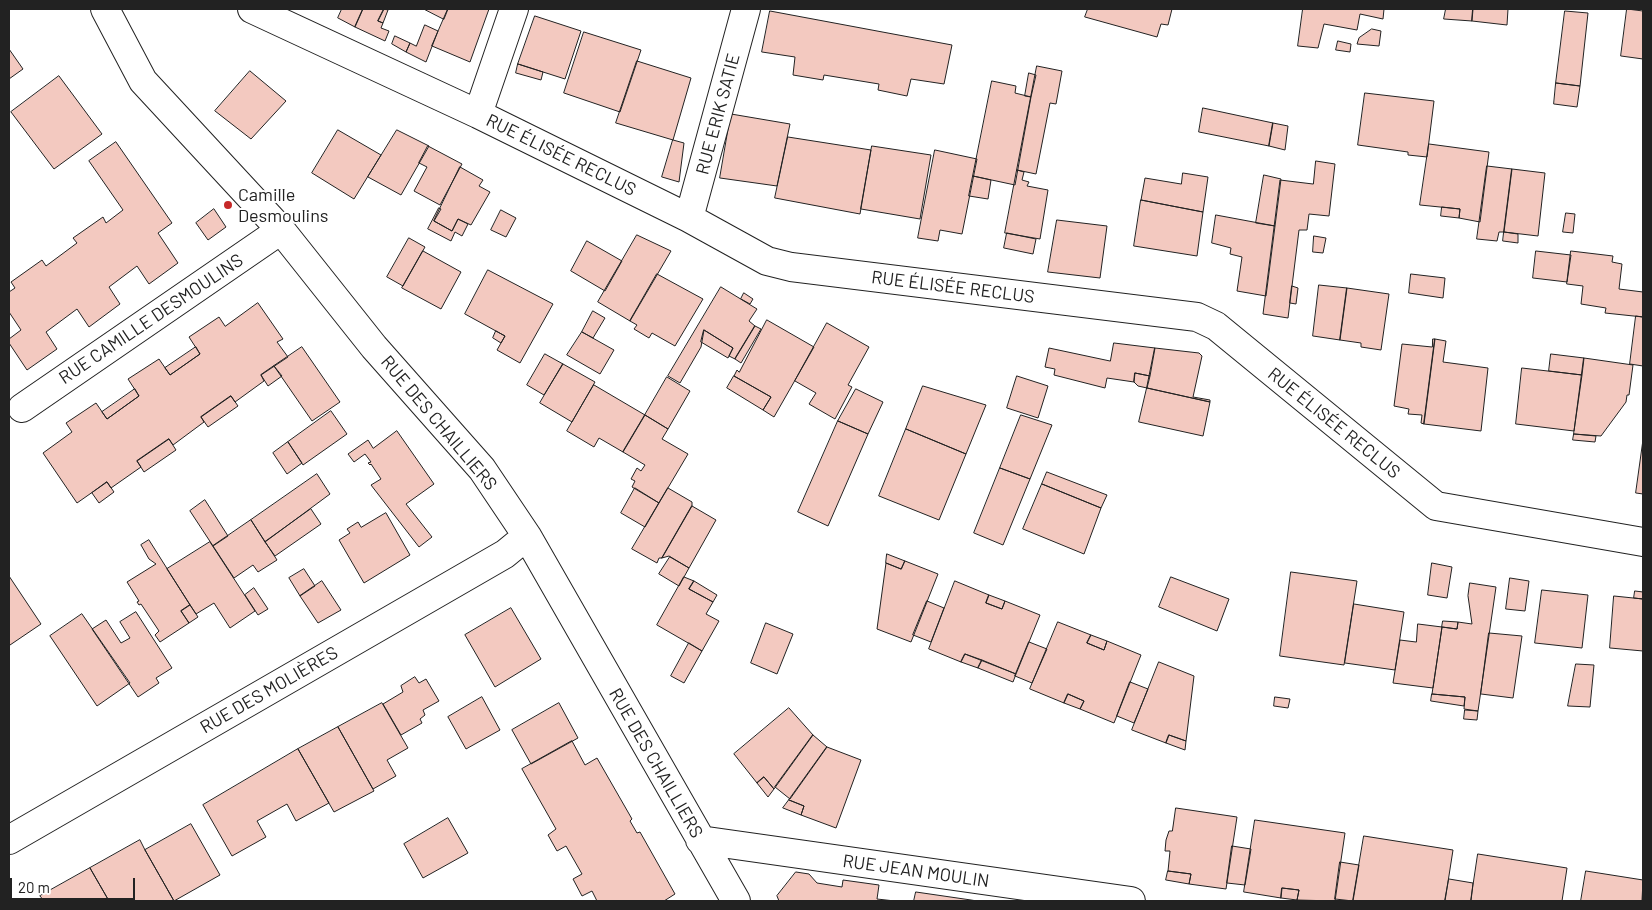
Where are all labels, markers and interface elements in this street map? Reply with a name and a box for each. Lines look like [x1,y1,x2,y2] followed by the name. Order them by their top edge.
[691,51,745,177] street label: RUE ERIK SATIE
[483,109,639,201] street label: RUE ÉLISÉE RECLUS
[238,184,329,226] place label: Camille Desmoulins
[222,199,234,211] marker: Camille Desmoulins
[55,249,247,389] street label: RUE CAMILLE DESMOULINS
[870,266,1036,308] street label: RUE ÉLISÉE RECLUS
[376,351,502,495] street label: RUE DES CHAILLIERS
[1263,363,1405,483] street label: RUE ÉLISÉE RECLUS
[196,642,342,738] street label: RUE DES MOLIÈRES
[604,684,708,842] street label: RUE DES CHAILLIERS
[841,850,991,892] street label: RUE JEAN MOULIN
[12,868,138,900] scale bar
[18,878,50,896] text: 20 m

